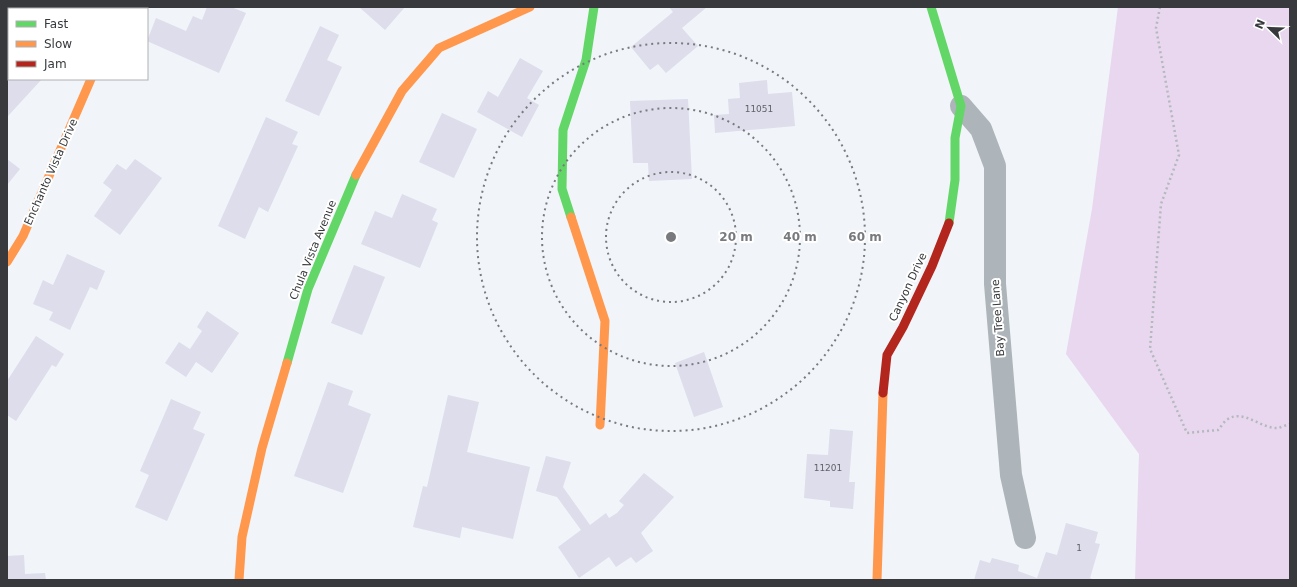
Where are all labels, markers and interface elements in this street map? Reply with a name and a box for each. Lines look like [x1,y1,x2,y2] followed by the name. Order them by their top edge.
[8,8,148,80] legend
[1249,8,1289,48] north arrow
[44,17,68,31] text: Fast
[1252,18,1268,31] text: N
[44,37,72,51] text: Slow
[43,57,67,71] text: Jam
[745,104,773,114] house number: 11051
[22,117,80,227] street label: Enchanto Vista Drive
[287,198,339,302] street label: Chula Vista Avenue
[664,230,678,244] centre of rings
[719,230,753,244] text: 20 m
[783,230,817,244] text: 40 m
[848,230,882,244] text: 60 m
[886,250,930,323] street label: Canyon Drive
[989,279,1007,357] street label: Bay Tree Lane
[814,463,842,473] house number: 11201
[1076,543,1082,553] house number: 1

